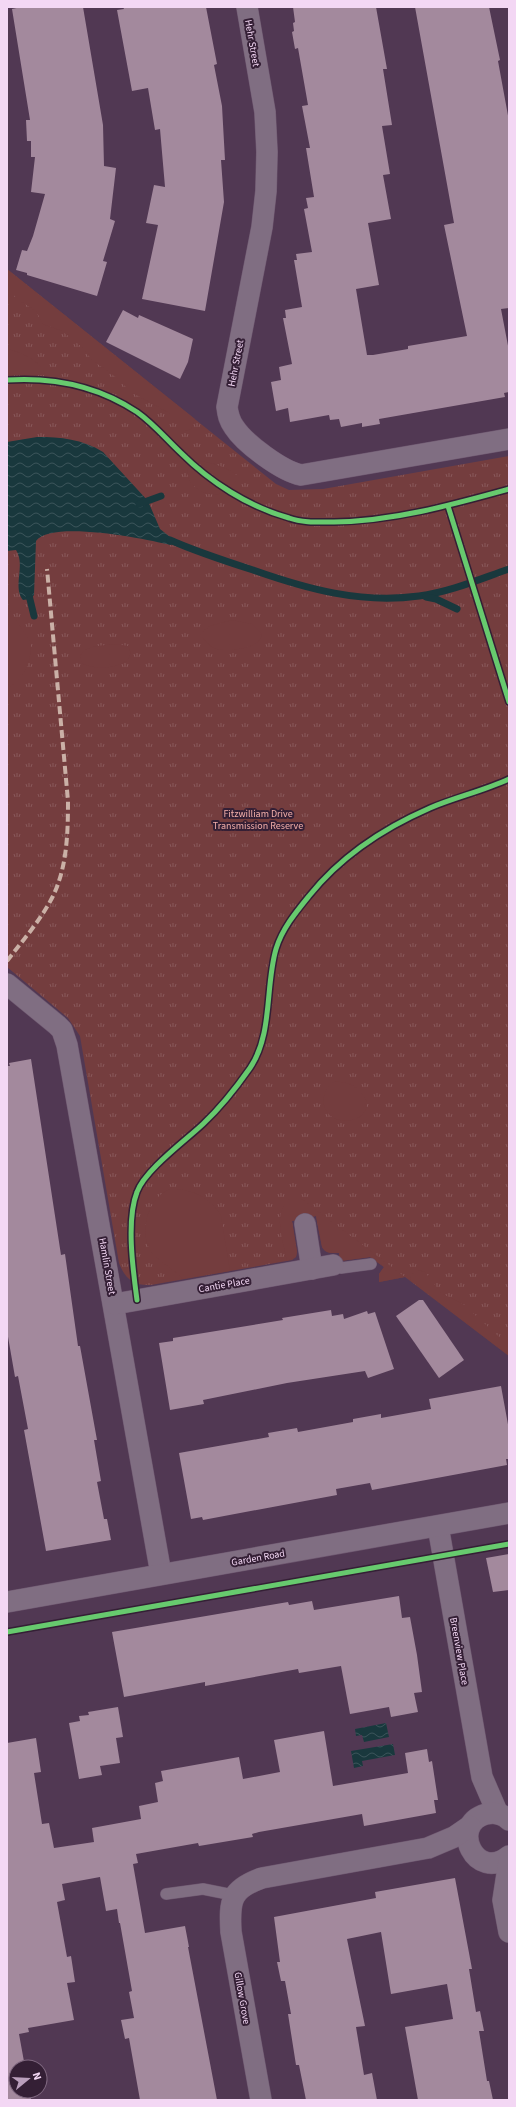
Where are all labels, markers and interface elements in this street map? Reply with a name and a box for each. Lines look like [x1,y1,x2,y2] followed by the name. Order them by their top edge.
[241,19,263,68] street label: Hehr Street
[225,338,247,388] street label: Hehr Street
[213,807,303,833] park label: Fitzwilliam Drive Transmission Reserve
[95,1237,119,1296] street label: Hamlin Street
[198,1274,251,1296] street label: Cantie Place
[230,1546,286,1570] street label: Garden Road
[446,1616,472,1686] street label: Breenview Place
[231,1971,254,2025] street label: Gillow Grove
[8,2059,48,2099] north arrow
[29,2070,45,2082] text: N

